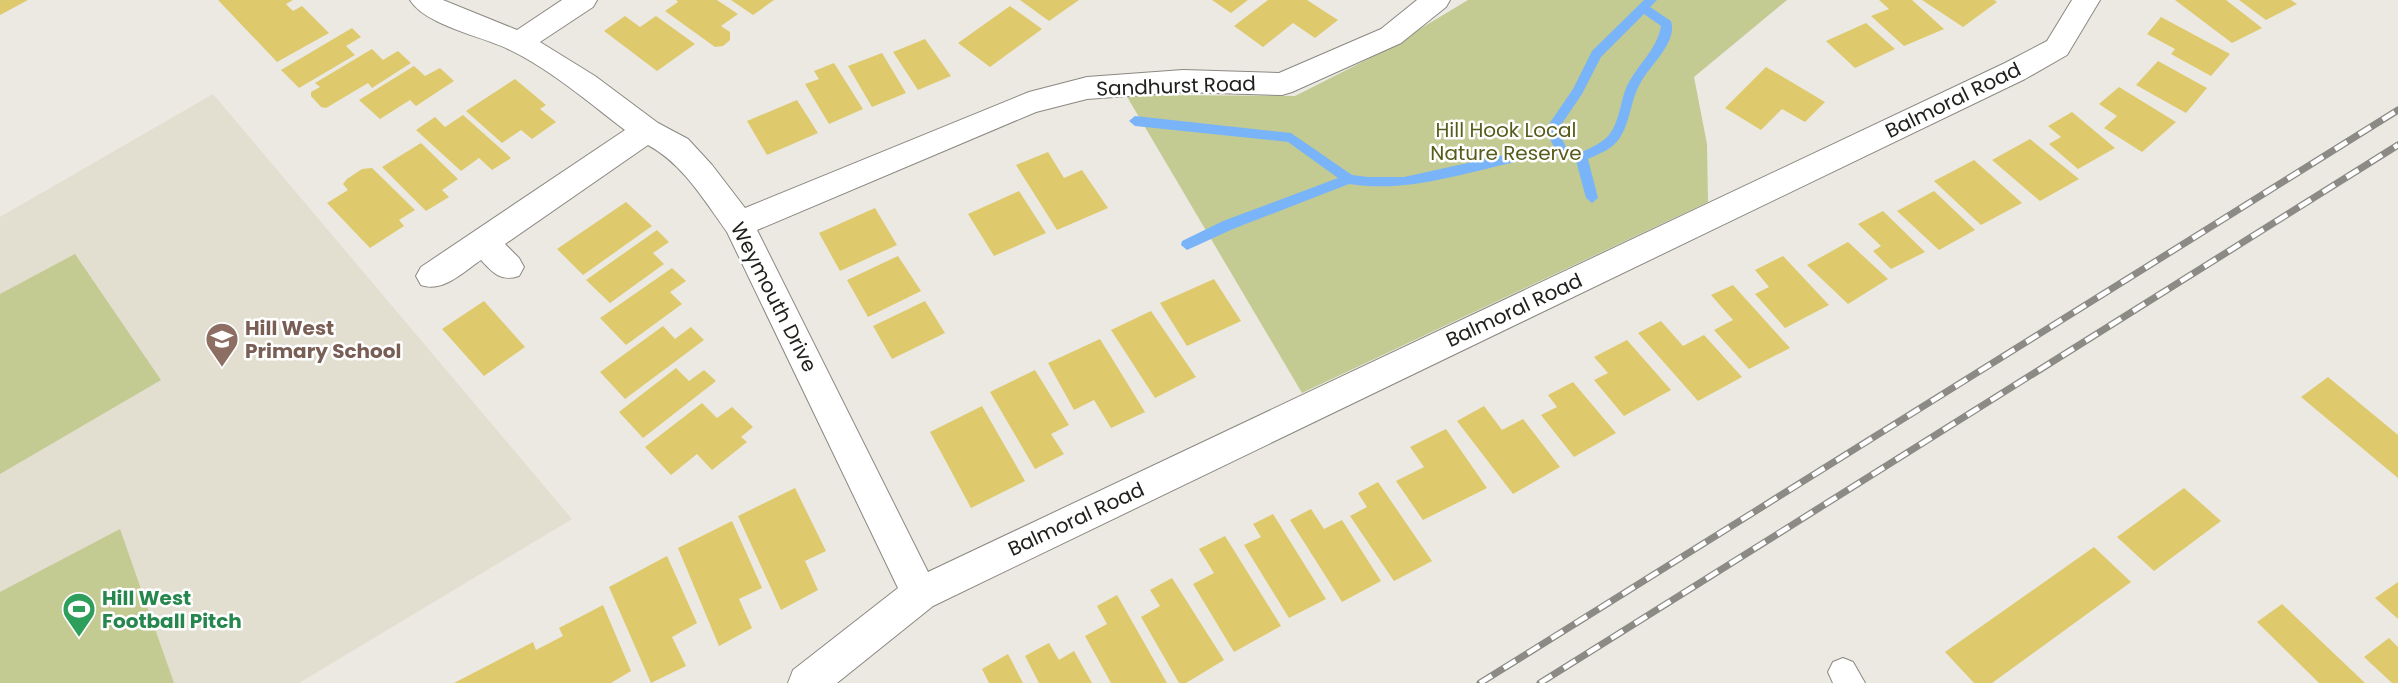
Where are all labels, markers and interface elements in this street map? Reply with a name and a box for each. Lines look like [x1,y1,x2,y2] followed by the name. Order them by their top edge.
[1881,55,2025,145] street label: Balmoral Road
[1096,69,1256,103] street label: Sandhurst Road
[1430,116,1582,167] park label: Hill Hook Local Nature Reserve
[724,217,824,377] street label: Weymouth Drive
[1441,266,1587,354] street label: Balmoral Road
[245,314,401,365] place label: Hill West Primary School
[204,321,240,368] school or university icon: Hill West Primary School
[1003,475,1149,563] street label: Balmoral Road
[102,584,242,635] place label: Hill West Football Pitch
[61,591,97,638] sports icon: Hill West Football Pitch

